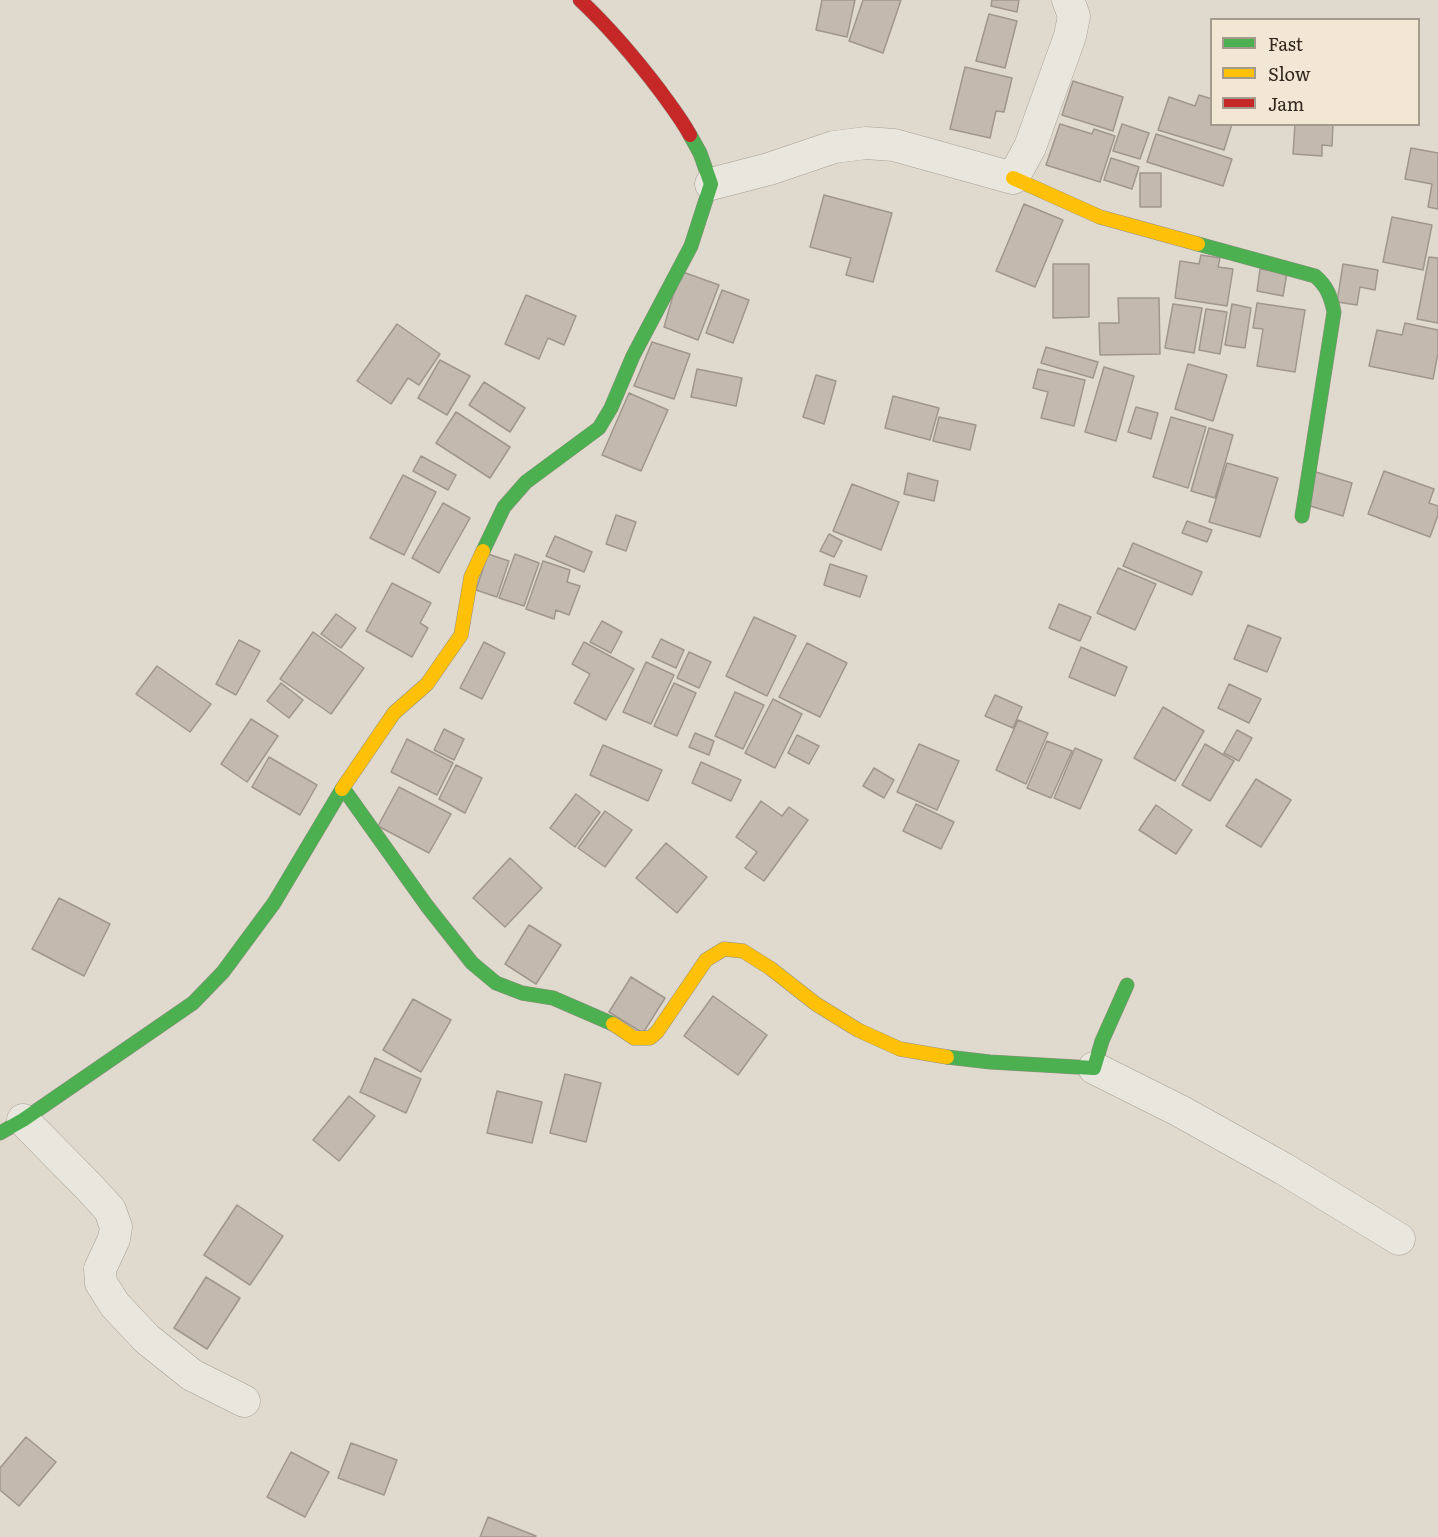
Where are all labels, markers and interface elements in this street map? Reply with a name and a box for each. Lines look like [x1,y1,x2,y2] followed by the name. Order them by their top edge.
[1210,18,1420,126] legend
[1268,30,1303,57] text: Fast
[1268,60,1310,87] text: Slow
[1268,90,1304,117] text: Jam

